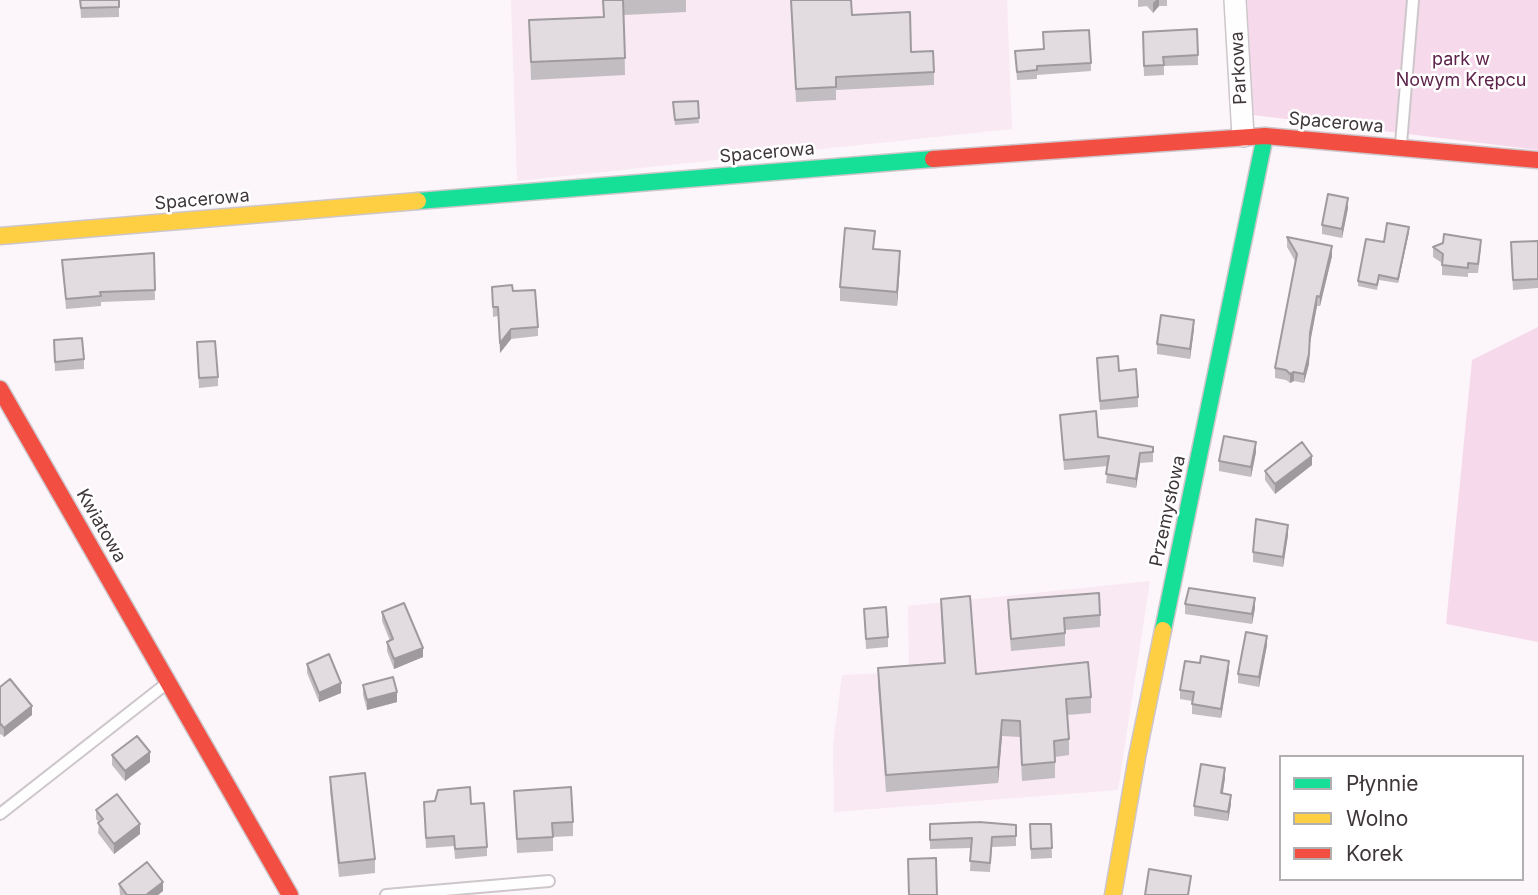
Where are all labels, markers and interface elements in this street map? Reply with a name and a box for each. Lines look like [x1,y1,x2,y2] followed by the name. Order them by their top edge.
[1226,31,1252,105] street label: Parkowa
[1396,49,1526,92] park label: park w Nowym Krępcu
[1288,108,1384,138] street label: Spacerowa
[719,138,815,168] street label: Spacerowa
[154,185,250,215] street label: Spacerowa
[1146,453,1190,569] street label: Przemysłowa
[71,485,131,567] street label: Kwiatowa
[1279,755,1524,881] legend
[1346,771,1419,796] text: Płynnie
[1346,806,1408,831] text: Wolno
[1346,841,1403,866] text: Korek

